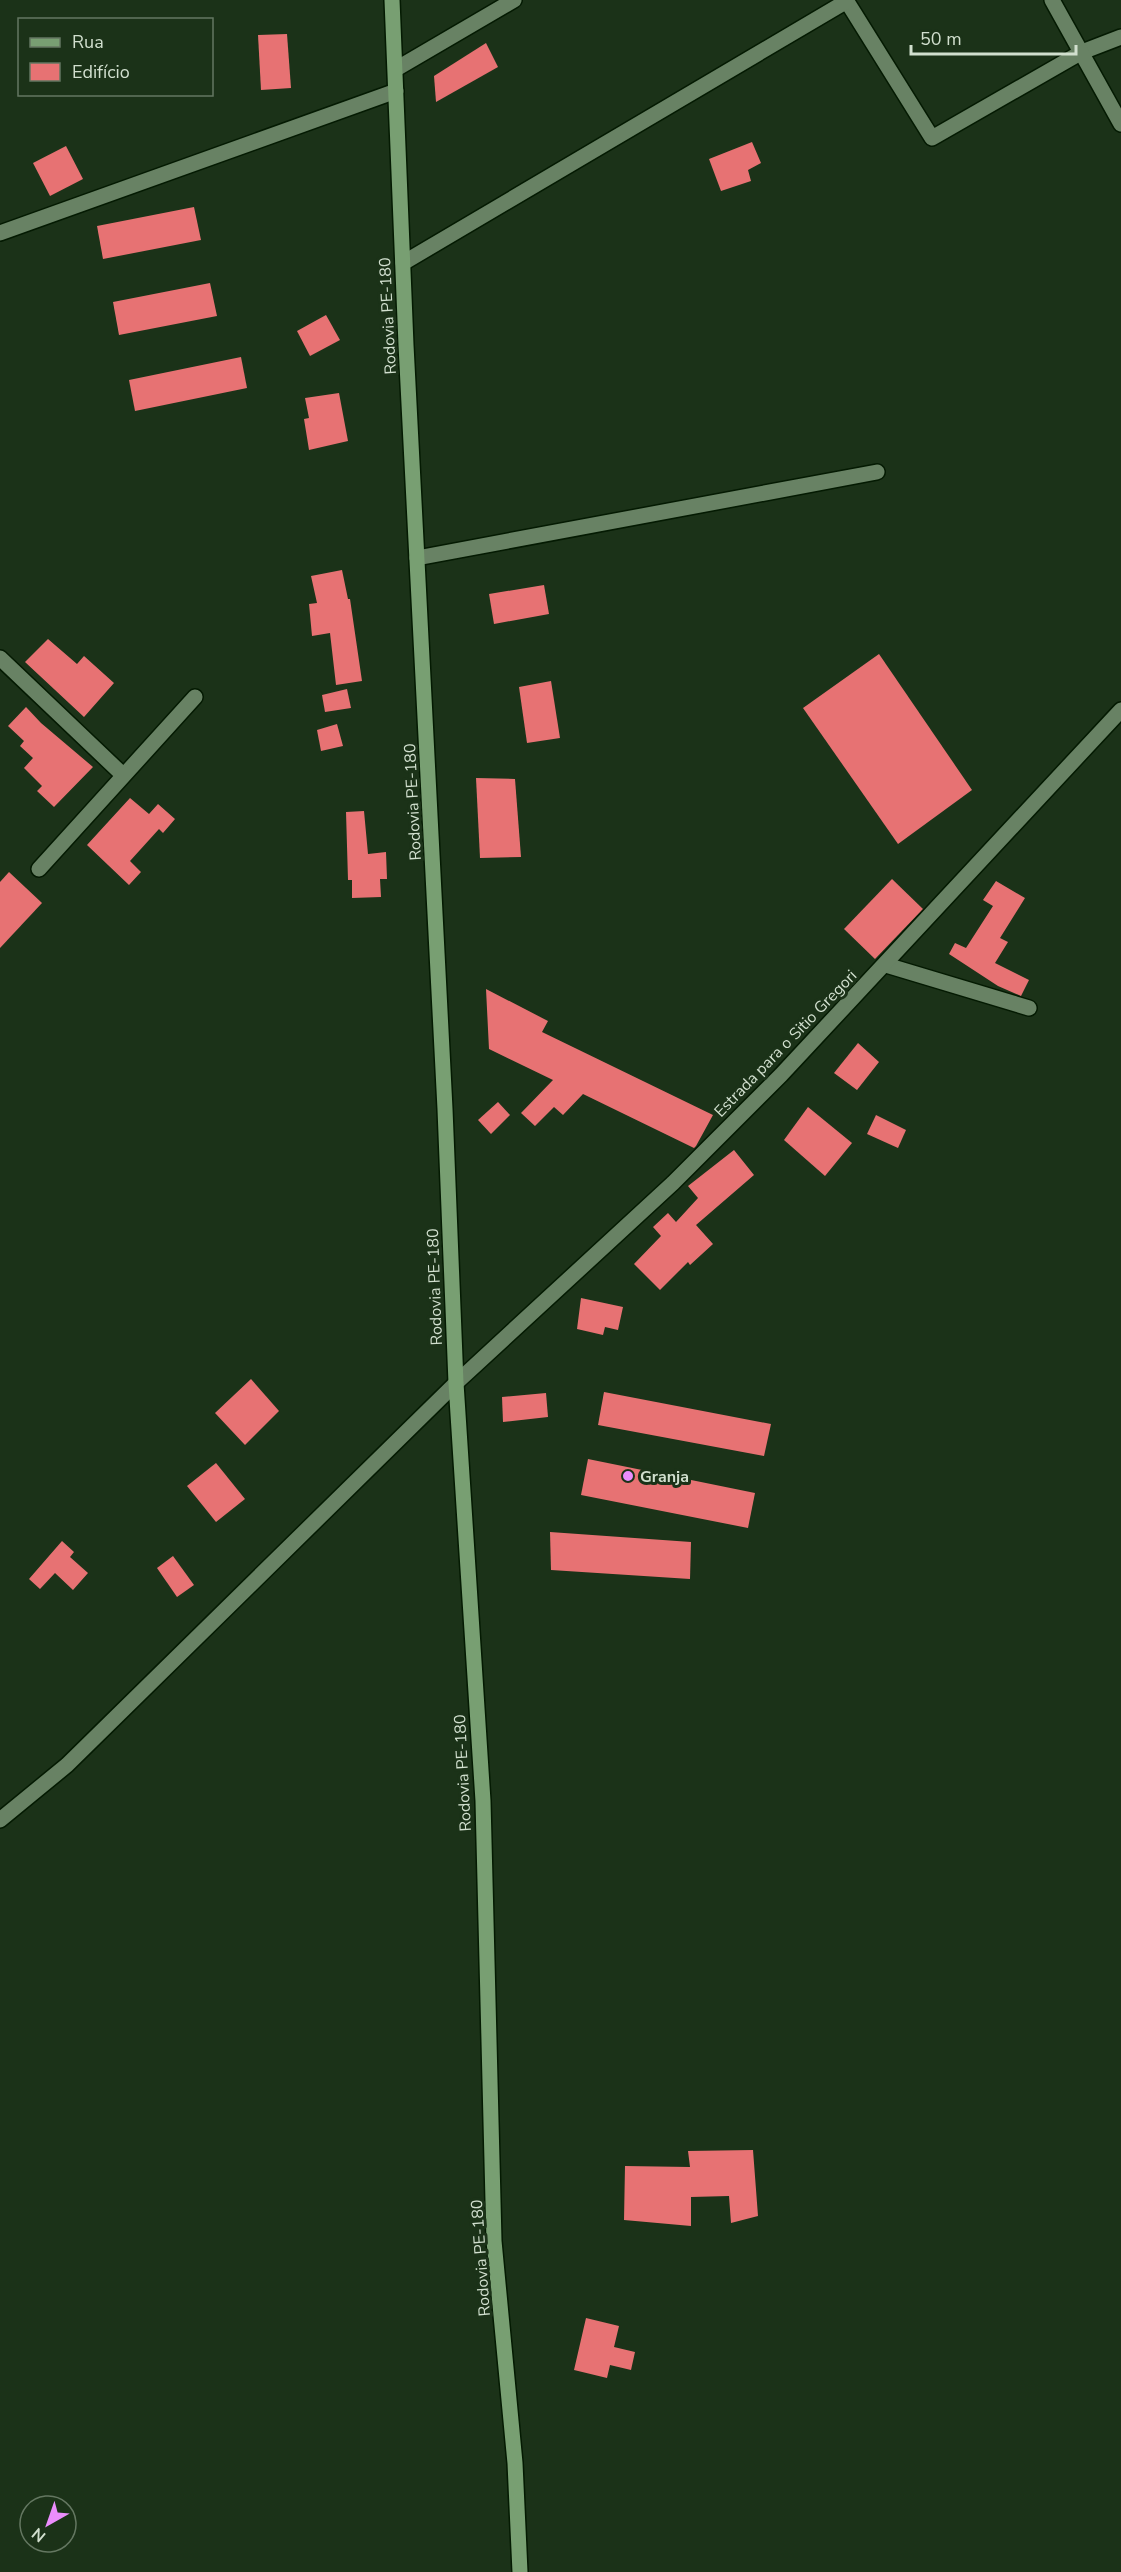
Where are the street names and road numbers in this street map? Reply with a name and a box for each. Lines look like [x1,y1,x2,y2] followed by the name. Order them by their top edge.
[374,257,402,375] street label: Rodovia PE-180
[399,743,427,861] street label: Rodovia PE-180
[709,965,862,1122] street label: Estrada para o Sitio Gregori
[422,1228,448,1346] street label: Rodovia PE-180
[449,1714,477,1832] street label: Rodovia PE-180
[466,2199,496,2317] street label: Rodovia PE-180

